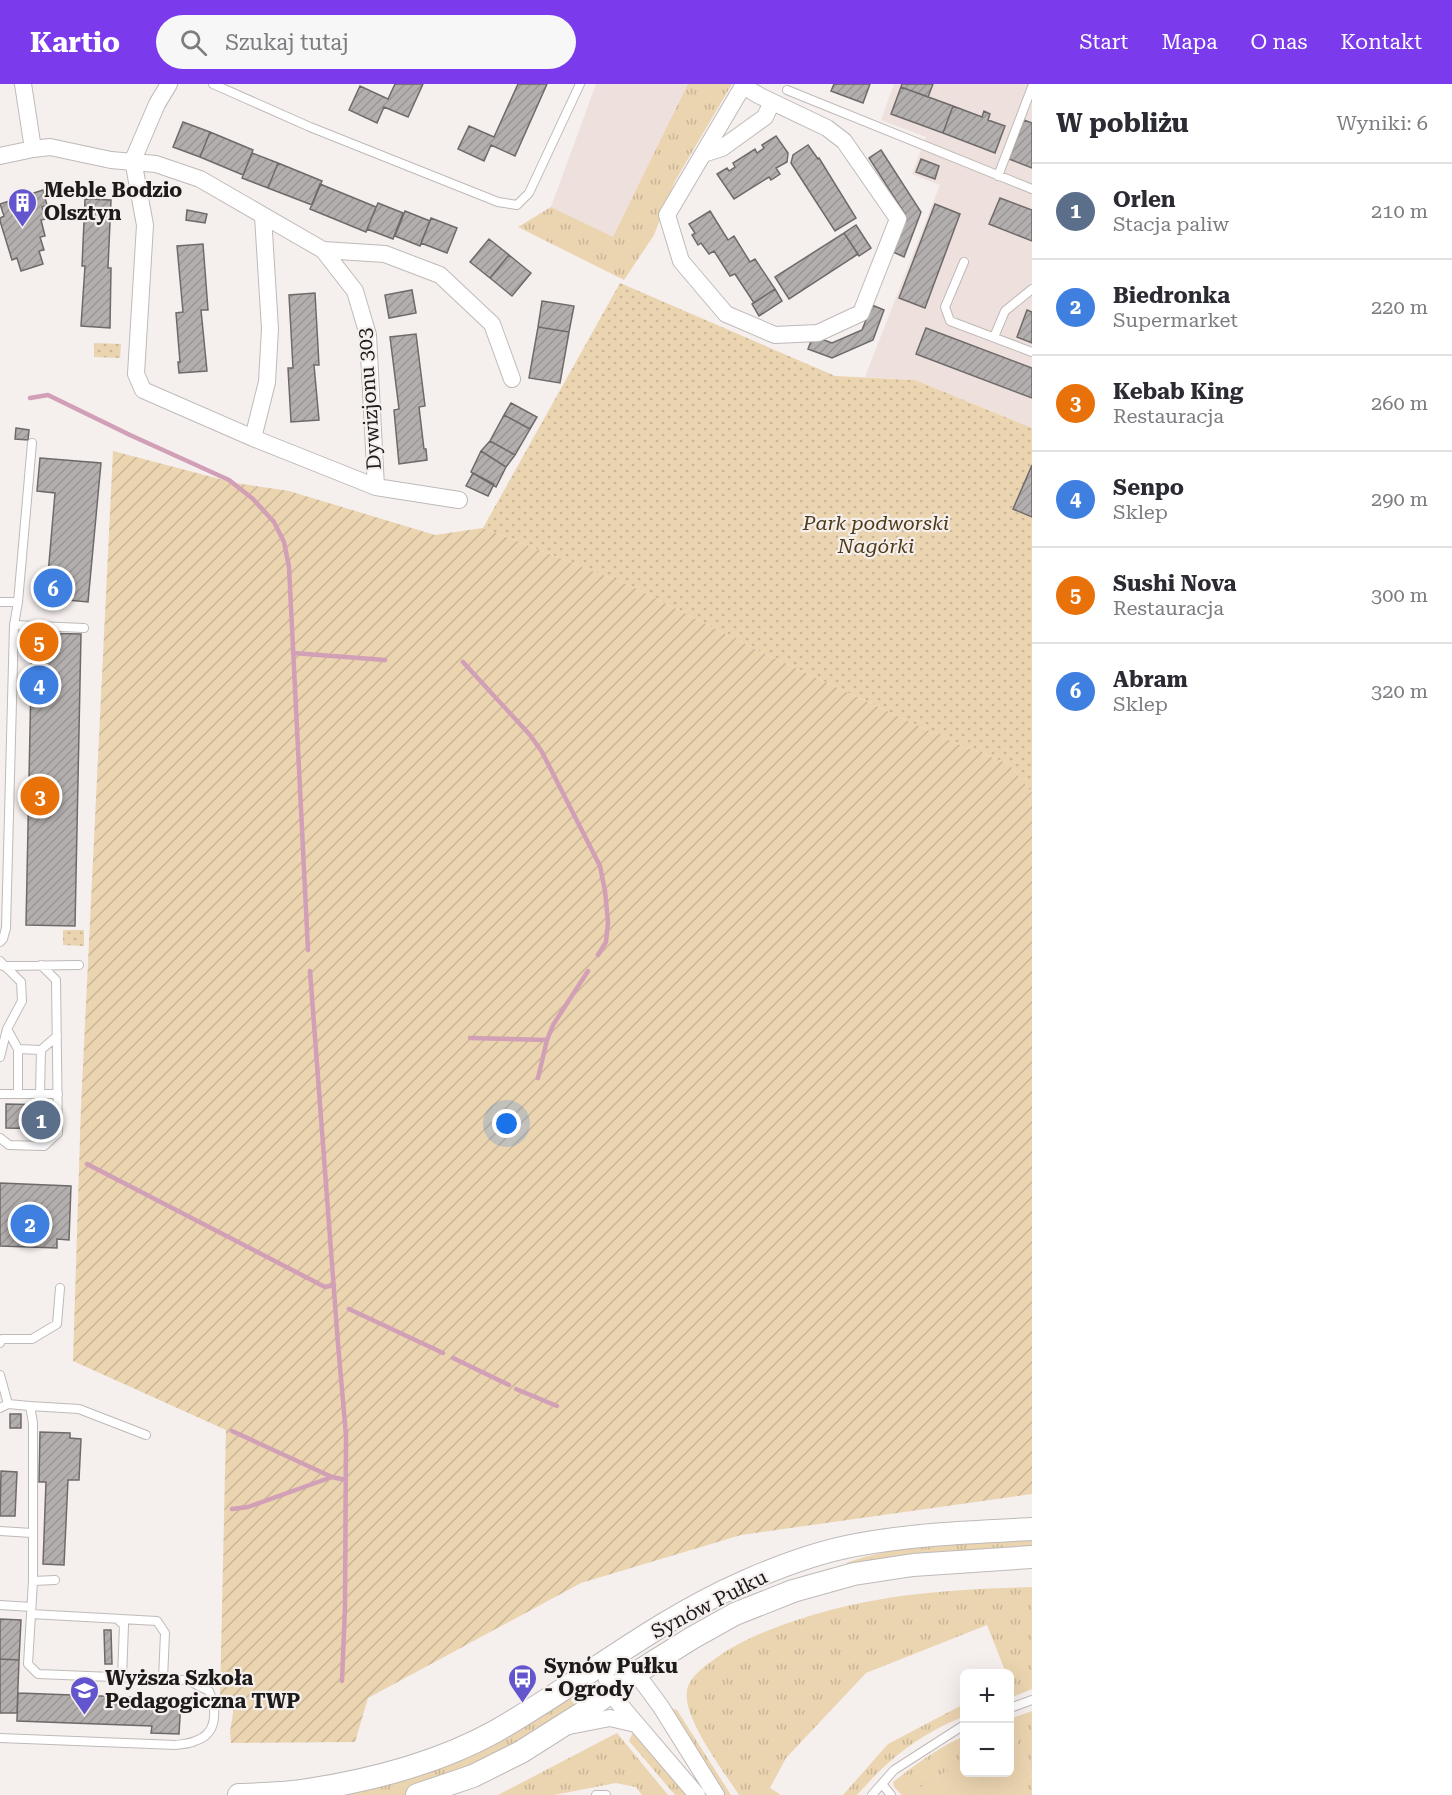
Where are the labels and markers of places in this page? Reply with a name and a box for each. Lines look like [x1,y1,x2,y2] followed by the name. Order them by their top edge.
[44,178,182,225] place label: Meble Bodzio Olsztyn
[7,186,39,228] building icon: Meble Bodzio Olsztyn
[34,566,72,610] pin: 6
[20,620,58,664] pin: 5
[20,662,58,708] pin: 4
[20,774,60,818] pin: 3
[22,1098,60,1142] pin: 1
[10,1202,50,1246] pin: 2
[544,1654,678,1701] place label: Synów Pułku - Ogrody
[507,1662,539,1704] bus stop icon: Synów Pułku - Ogrody
[105,1666,300,1713] place label: Wyższa Szkoła Pedagogiczna TWP
[68,1674,100,1716] school or university icon: Wyższa Szkoła Pedagogiczna TWP

